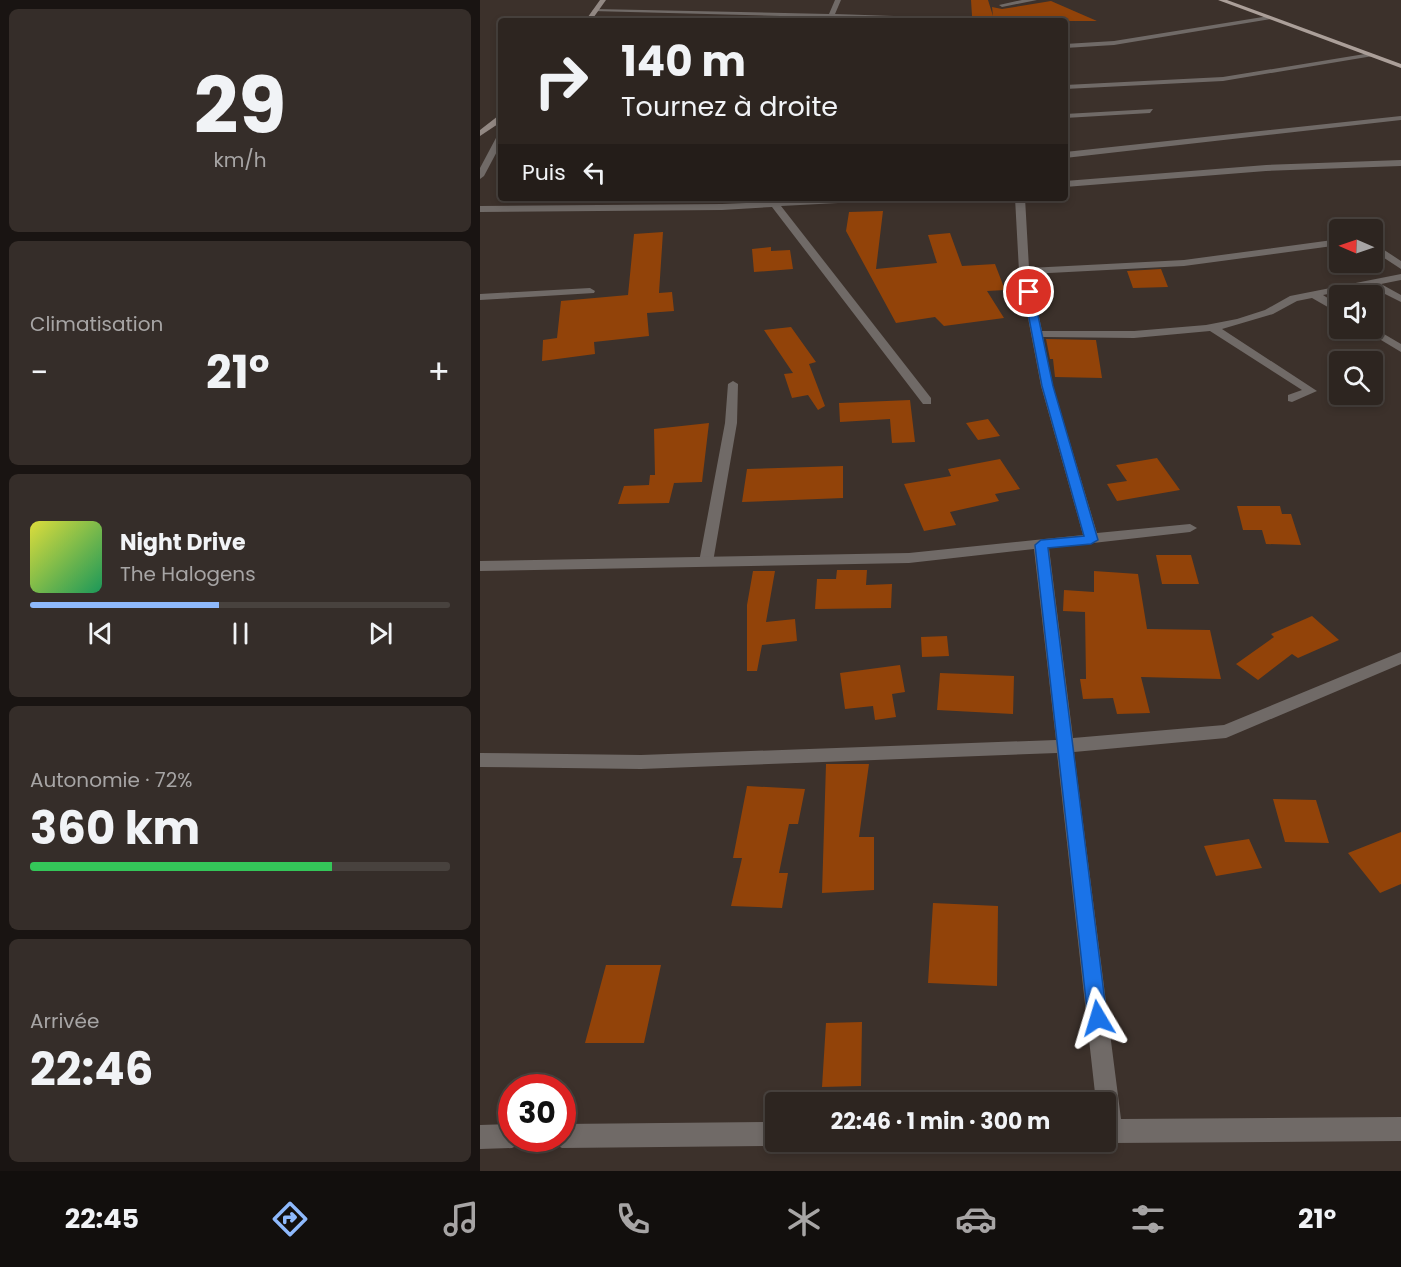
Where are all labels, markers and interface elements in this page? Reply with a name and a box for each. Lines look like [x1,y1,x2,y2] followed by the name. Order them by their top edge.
[621,32,746,91] text: 140 m
[522,42,600,120] icon: right
[194,51,286,160] text: 29
[621,88,838,125] text: Tournez à droite
[213,146,267,174] text: km/h
[578,156,611,189] icon: left
[522,157,566,188] text: Puis
[1329,219,1383,273] north arrow
[1329,219,1383,405] map controls
[1003,266,1054,317] pin
[1012,275,1045,308] icon: arrive
[1329,285,1383,339] button: sound
[30,310,163,338] text: Climatisation
[206,341,270,404] text: 21°
[30,349,48,396] text: −
[427,349,450,396] text: +
[1329,351,1383,405] button: search
[120,527,246,558] text: Night Drive
[120,560,256,588] text: The Halogens
[84,617,117,650] icon: previous
[224,617,257,650] icon: pause
[364,617,397,650] icon: next
[30,766,192,794] text: Autonomie · 72%
[30,797,200,860] text: 360 km
[1066,986,1130,1050] position arrow
[30,1007,99,1035] text: Arrivée
[30,1038,153,1101] text: 22:46
[498,1074,576,1152] speed limit sign: 30
[831,1106,1050,1137] text: 22:46 · 1 min · 300 m
[269,1198,311,1240] icon: directions
[440,1198,482,1240] icon: music
[612,1198,654,1240] icon: phone
[783,1198,825,1240] icon: climate
[955,1198,997,1240] icon: car
[1127,1198,1169,1240] icon: filters
[65,1200,139,1237] text: 22:45
[1298,1200,1336,1237] text: 21°

